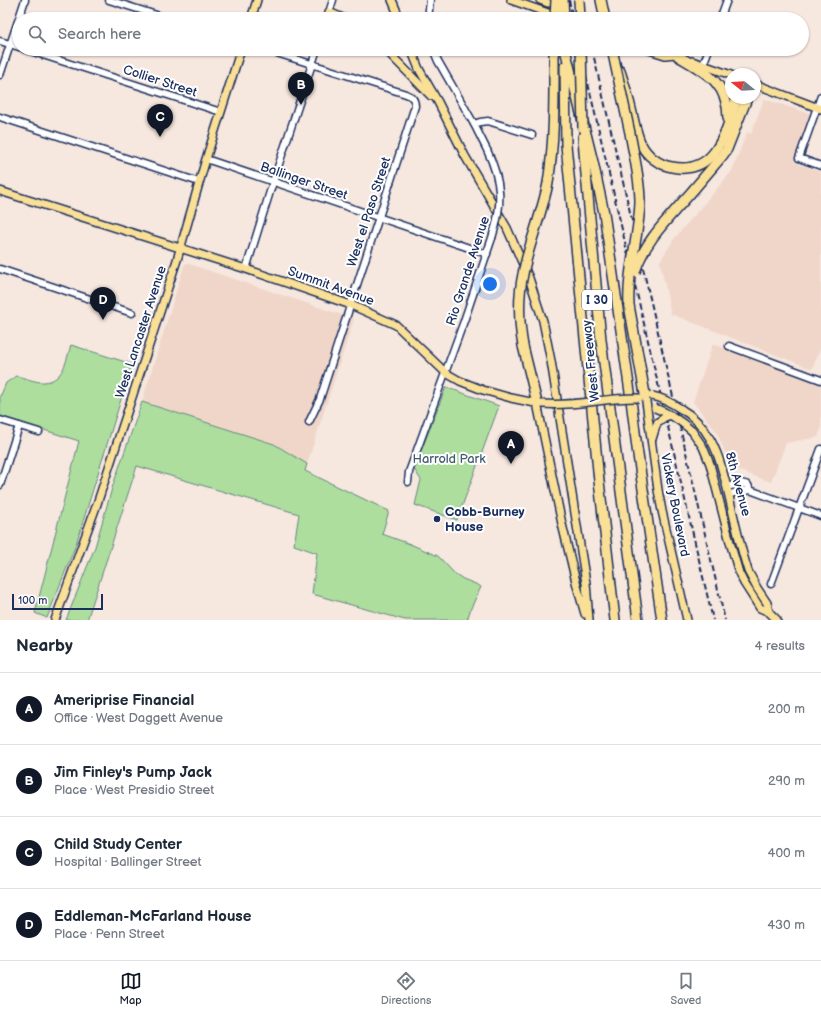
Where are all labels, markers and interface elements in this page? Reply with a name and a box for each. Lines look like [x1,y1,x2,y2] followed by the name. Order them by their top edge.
[12,12,809,56] search box
[26,23,48,45] icon: search
[58,25,141,44] text: Search here
[121,62,199,100] street label: Collier Street
[725,68,761,104] north arrow
[288,72,314,105] pin: B
[147,104,173,137] pin: C
[344,155,394,269] street label: West el Paso Street
[258,159,350,203] street label: Ballinger Street
[443,214,493,328] street label: Rio Grande Avenue
[112,263,170,400] street label: West Lancaster Avenue
[286,263,377,309] street label: Summit Avenue
[480,274,500,294] your location
[90,287,116,320] pin: D
[582,290,612,310] road number: I 30
[579,319,603,403] street label: West Freeway
[498,431,524,464] pin: A
[722,450,754,518] street label: 8th Avenue
[412,451,486,467] park label: Harrold Park
[657,452,693,558] street label: Vickery Boulevard
[445,504,525,535] place label: Cobb-Burney House
[432,514,442,524] marker: Cobb-Burney House
[12,592,103,611] scale bar
[18,594,47,607] text: 100 m
[16,636,73,656] text: Nearby
[755,638,805,654] text: 4 results
[54,691,194,710] text: Ameriprise Financial
[25,701,33,717] text: A
[768,701,805,717] text: 200 m
[54,710,223,726] text: Office · West Daggett Avenue
[54,763,212,782] text: Jim Finley's Pump Jack
[24,773,34,789] text: B
[768,773,805,789] text: 290 m
[54,782,214,798] text: Place · West Presidio Street
[54,835,182,854] text: Child Study Center
[24,845,34,861] text: C
[768,845,805,861] text: 400 m
[54,854,202,870] text: Hospital · Ballinger Street
[54,907,251,926] text: Eddleman-McFarland House
[24,917,34,933] text: D
[767,917,805,933] text: 430 m
[54,926,164,942] text: Place · Penn Street
[120,970,142,1007] tab: Map
[381,970,431,1007] tab: Directions
[671,970,701,1007] tab: Saved

